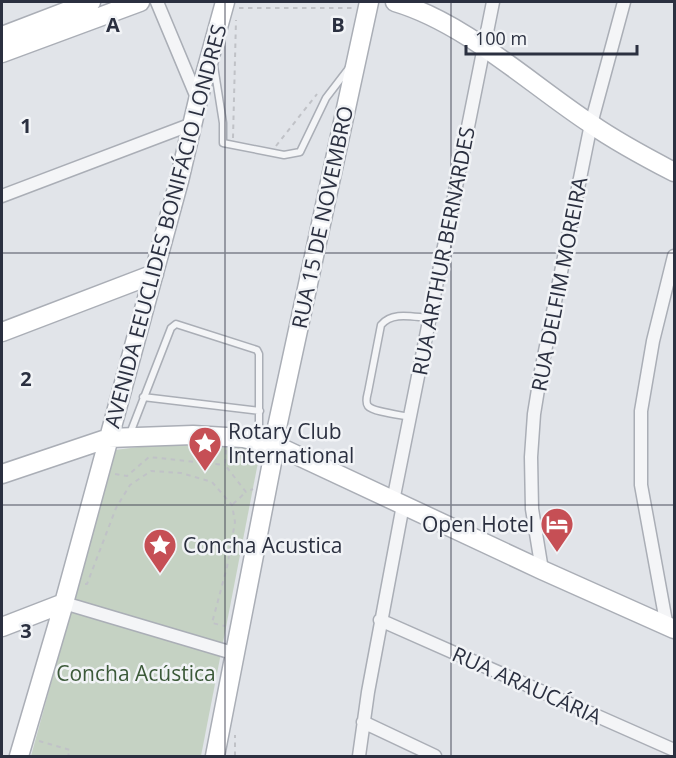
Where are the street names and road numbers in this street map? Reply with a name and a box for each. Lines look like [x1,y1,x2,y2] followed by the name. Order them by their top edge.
[99,21,231,431] street label: AVENIDA EEUCLIDES BONIFÁCIO LONDRES
[285,103,359,331] street label: RUA 15 DE NOVEMBRO
[405,124,481,378] street label: RUA ARTHUR BERNARDES
[524,174,594,394] street label: RUA DELFIM MOREIRA
[448,640,607,731] street label: RUA ARAUCÁRIA

